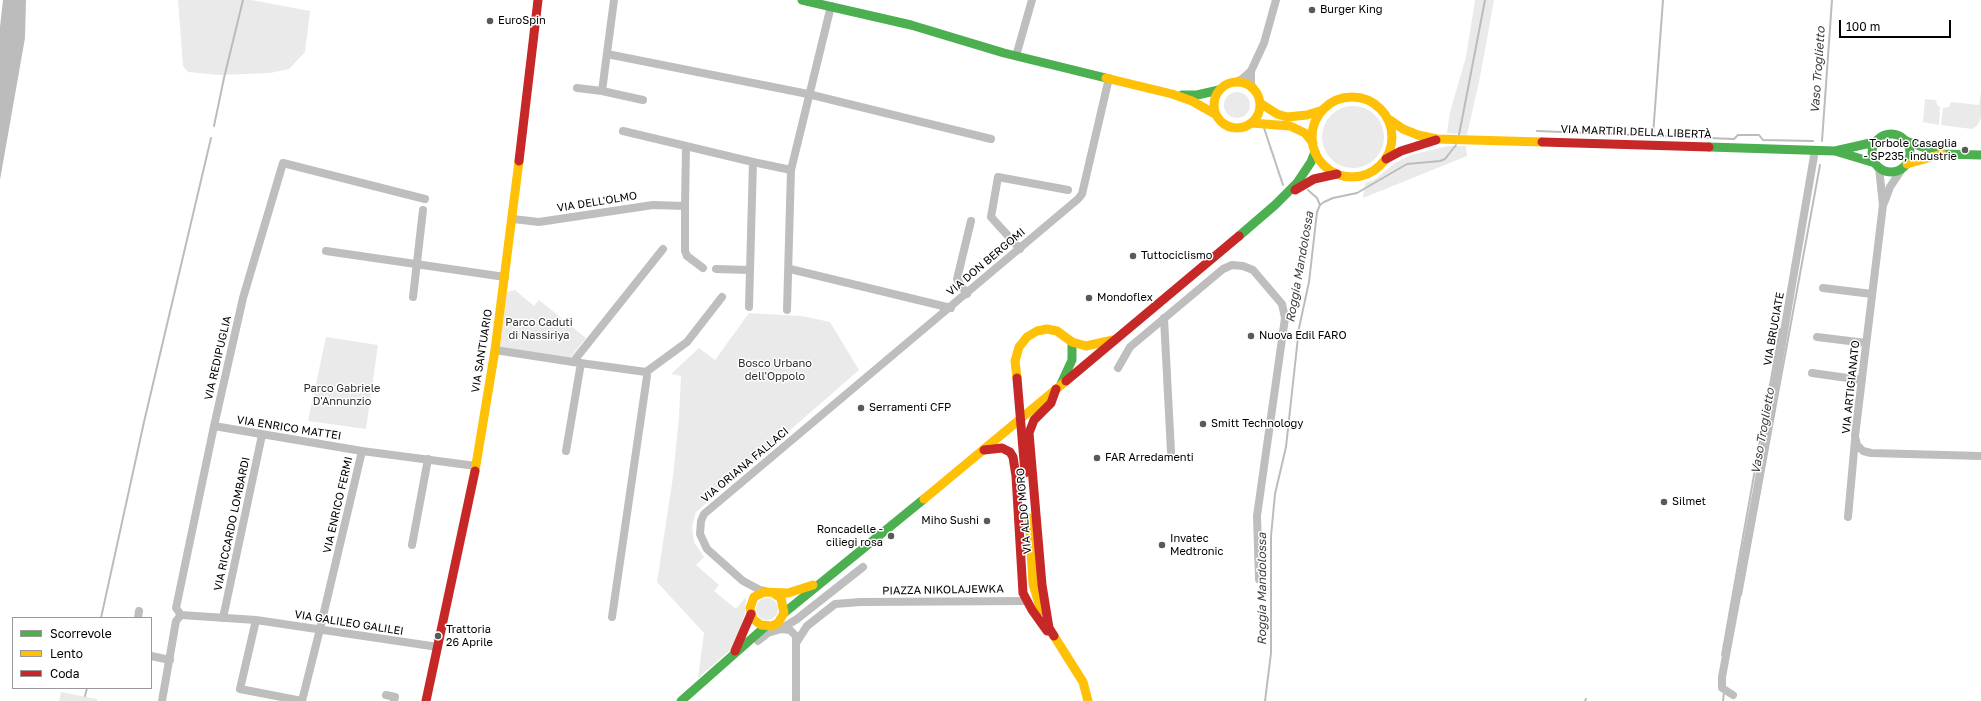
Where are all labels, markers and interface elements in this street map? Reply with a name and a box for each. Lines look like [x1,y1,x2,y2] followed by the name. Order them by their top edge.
[1320,3,1382,17] place label: Burger King
[1307,5,1317,15] marker: Burger King
[1841,12,1953,38] scale bar
[498,14,546,28] place label: EuroSpin
[485,16,495,26] marker: EuroSpin
[1846,19,1880,34] text: 100 m
[1808,26,1828,114] water label: Vaso Troglietto
[1560,123,1712,141] street label: VIA MARTIRI DELLA LIBERTÀ
[1864,137,1957,163] place label: Torbole Casaglia - SP235, industrie
[1960,145,1970,155] marker: Torbole Casaglia - SP235, industrie
[556,189,638,215] street label: VIA DELL'OLMO
[1283,210,1317,324] water label: Roggia Mandolossa
[944,225,1028,299] street label: VIA DON BERGOMI
[1141,249,1212,263] place label: Tuttociclismo
[1128,251,1138,261] marker: Tuttociclismo
[1097,291,1153,305] place label: Mondoflex
[1761,291,1787,367] street label: VIA BRUCIATE
[1084,293,1094,303] marker: Mondoflex
[469,308,495,394] street label: VIA SANTUARIO
[202,314,234,402] street label: VIA REDIPUGLIA
[505,316,573,342] park label: Parco Caduti di Nassiriya
[1259,329,1347,343] place label: Nuova Edil FARO
[1246,331,1256,341] marker: Nuova Edil FARO
[1840,340,1862,434] street label: VIA ARTIGIANATO
[738,357,812,383] park label: Bosco Urbano dell'Oppolo
[304,382,380,408] park label: Parco Gabriele D'Annunzio
[1748,387,1778,475] water label: Vaso Troglietto
[869,401,951,415] place label: Serramenti CFP
[856,403,866,413] marker: Serramenti CFP
[236,413,342,443] street label: VIA ENRICO MATTEI
[1211,417,1303,431] place label: Smitt Technology
[1198,419,1208,429] marker: Smitt Technology
[699,425,791,505] street label: VIA ORIANA FALLACI
[1105,451,1194,465] place label: FAR Arredamenti
[1092,453,1102,463] marker: FAR Arredamenti
[320,455,356,555] street label: VIA ENRICO FERMI
[211,456,253,592] street label: VIA RICCARDO LOMBARDI
[1014,467,1034,555] street label: VIA ALDO MORO
[1672,495,1706,509] place label: Silmet
[1659,497,1669,507] marker: Silmet
[921,514,979,528] place label: Miho Sushi
[982,516,992,526] marker: Miho Sushi
[817,523,883,549] place label: Roncadelle - ciliegi rosa
[886,531,896,541] marker: Roncadelle - ciliegi rosa
[1170,532,1223,558] place label: Invatec Medtronic
[1255,533,1269,645] water label: Roggia Mandolossa
[1157,540,1167,550] marker: Invatec Medtronic
[882,582,1004,598] street label: PIAZZA NIKOLAJEWKA
[293,608,405,638] street label: VIA GALILEO GALILEI
[12,617,152,689] legend
[446,623,493,649] place label: Trattoria 26 Aprile
[50,626,112,641] text: Scorrevole
[433,631,443,641] marker: Trattoria 26 Aprile
[50,646,83,661] text: Lento
[50,666,80,681] text: Coda

